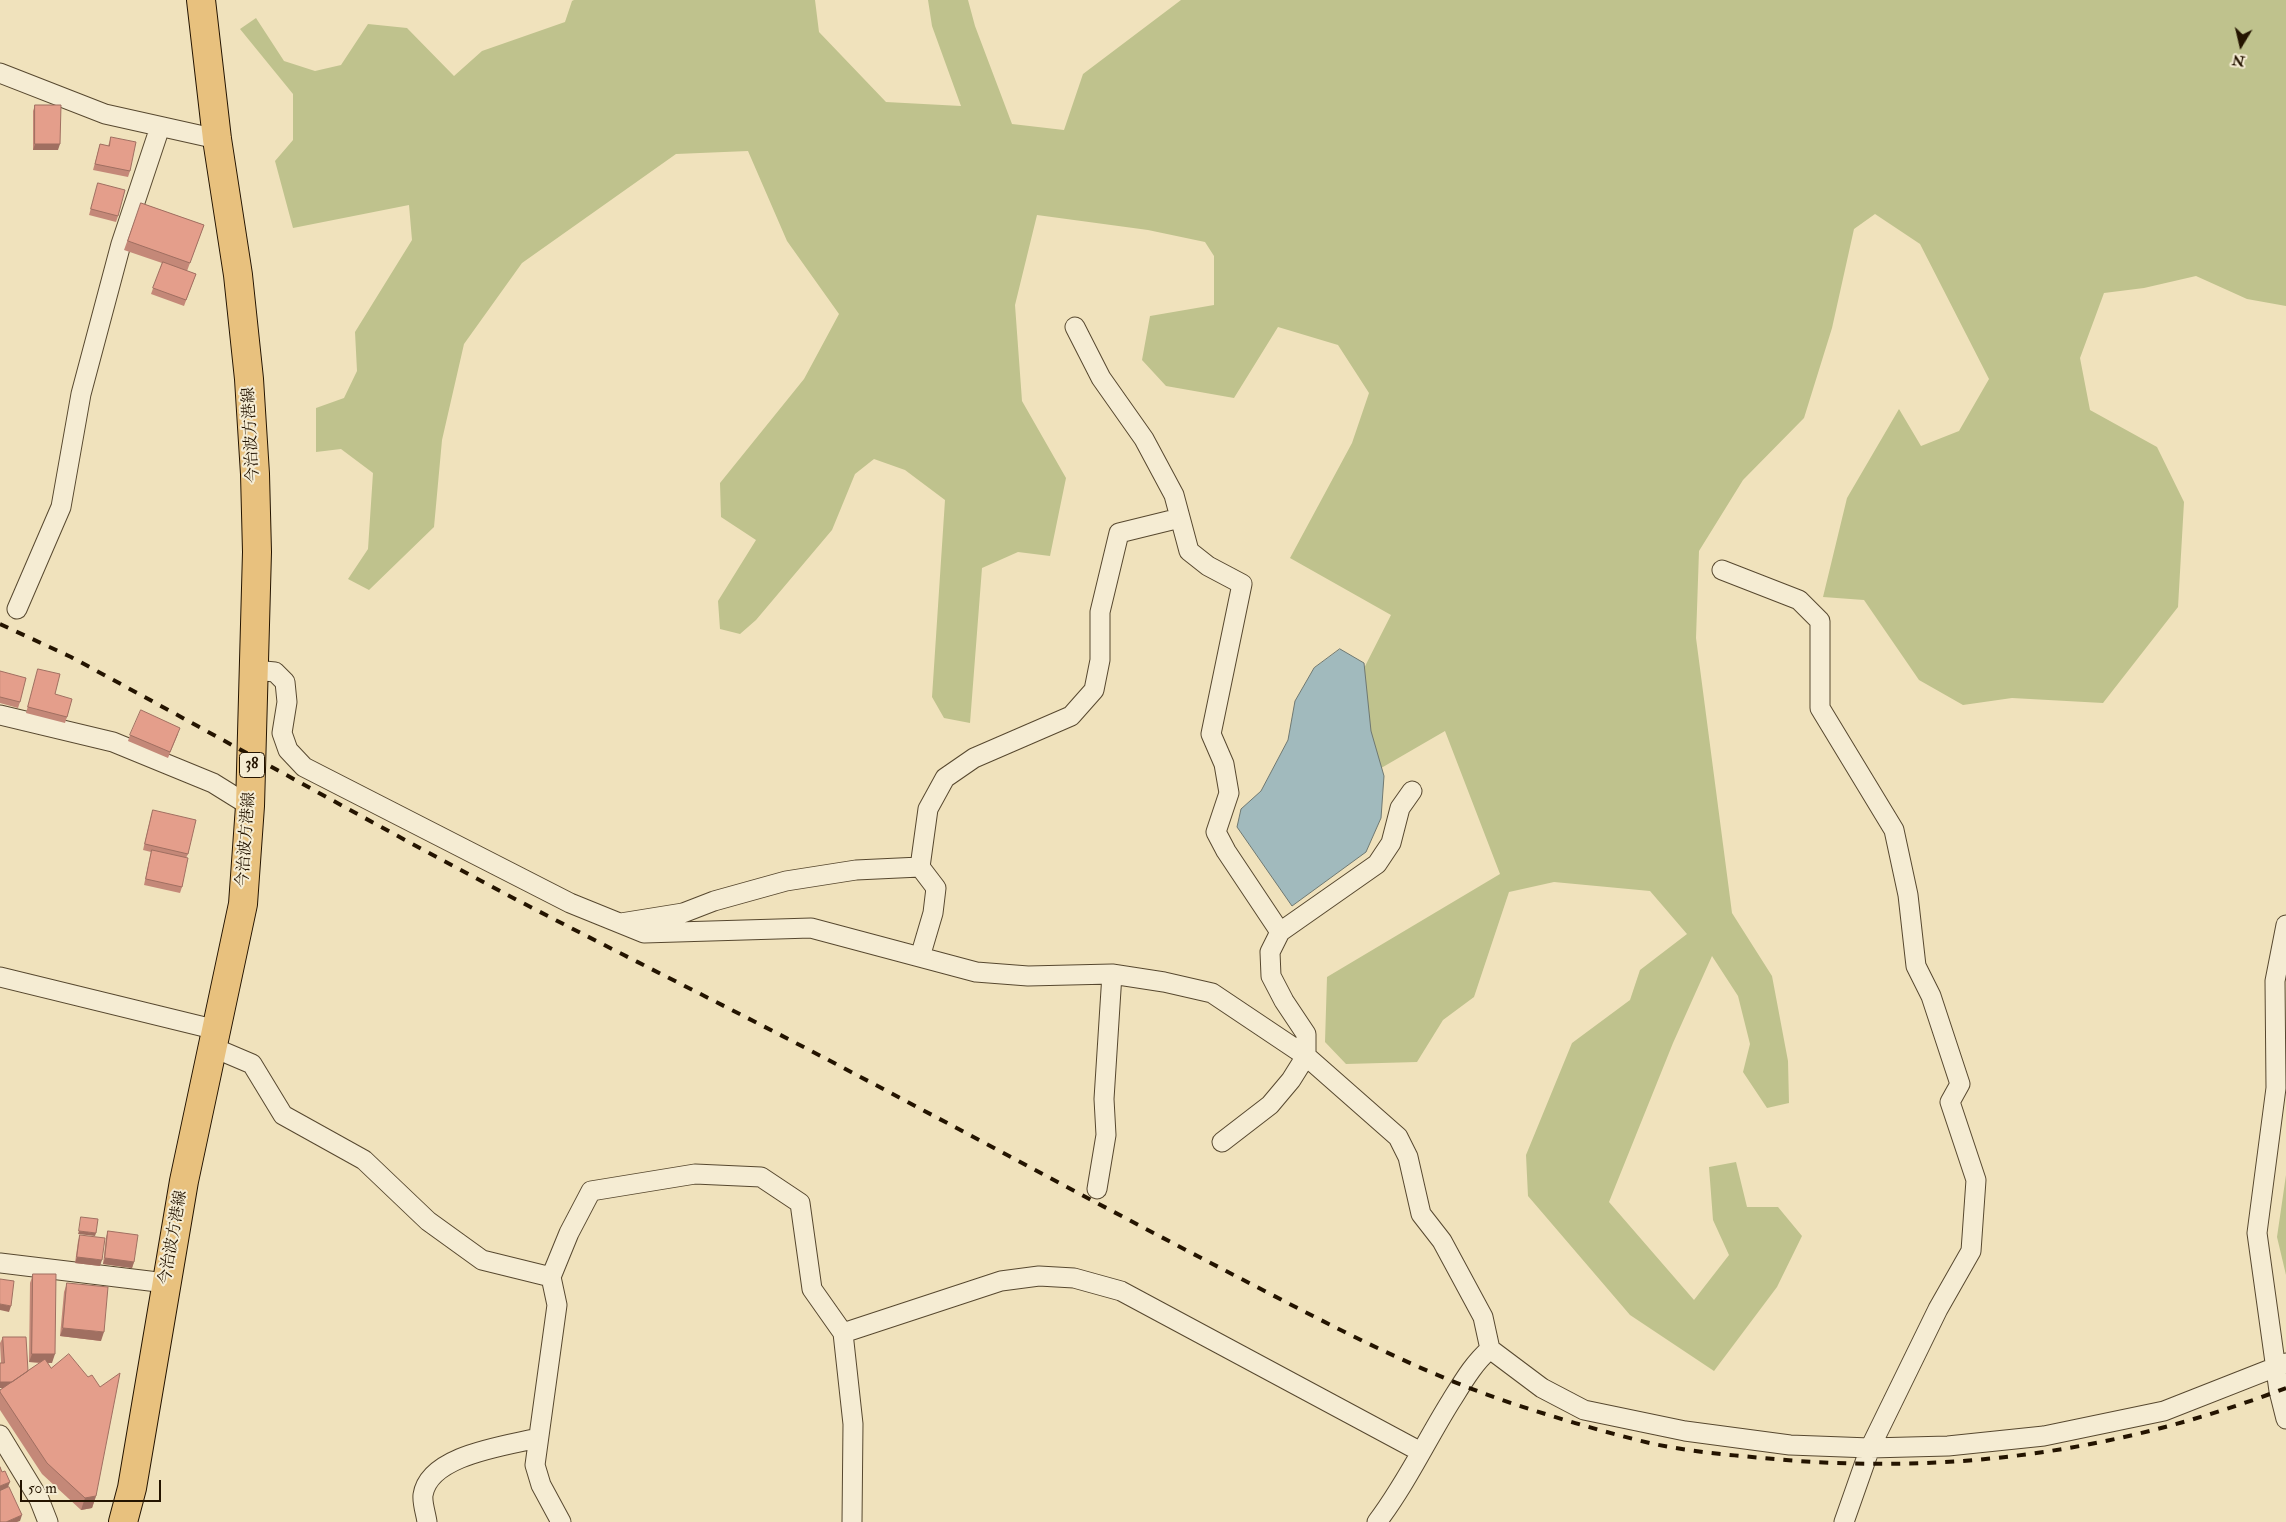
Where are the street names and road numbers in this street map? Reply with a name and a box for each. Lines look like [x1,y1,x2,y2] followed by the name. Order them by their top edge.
[240,387,264,483] street label: 今治波方港線
[240,752,264,778] road number: 38
[234,791,260,889] street label: 今治波方港線
[156,1189,192,1287] street label: 今治波方港線

